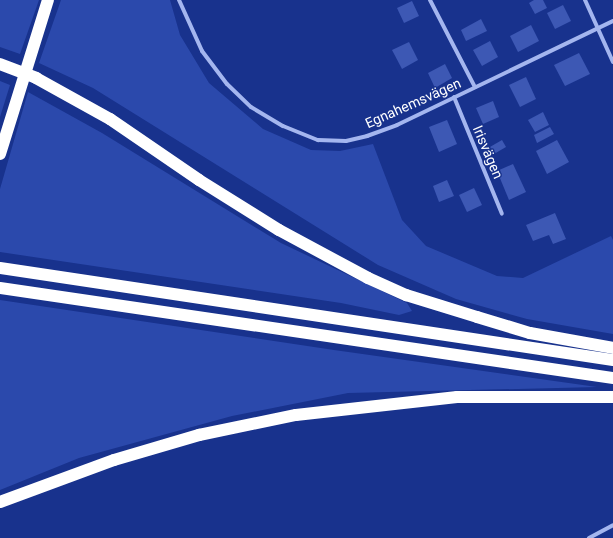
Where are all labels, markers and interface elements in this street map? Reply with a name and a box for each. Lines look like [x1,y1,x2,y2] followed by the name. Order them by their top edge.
[363,74,463,132] street label: Egnahemsvägen
[469,123,507,181] street label: Irisvägen

